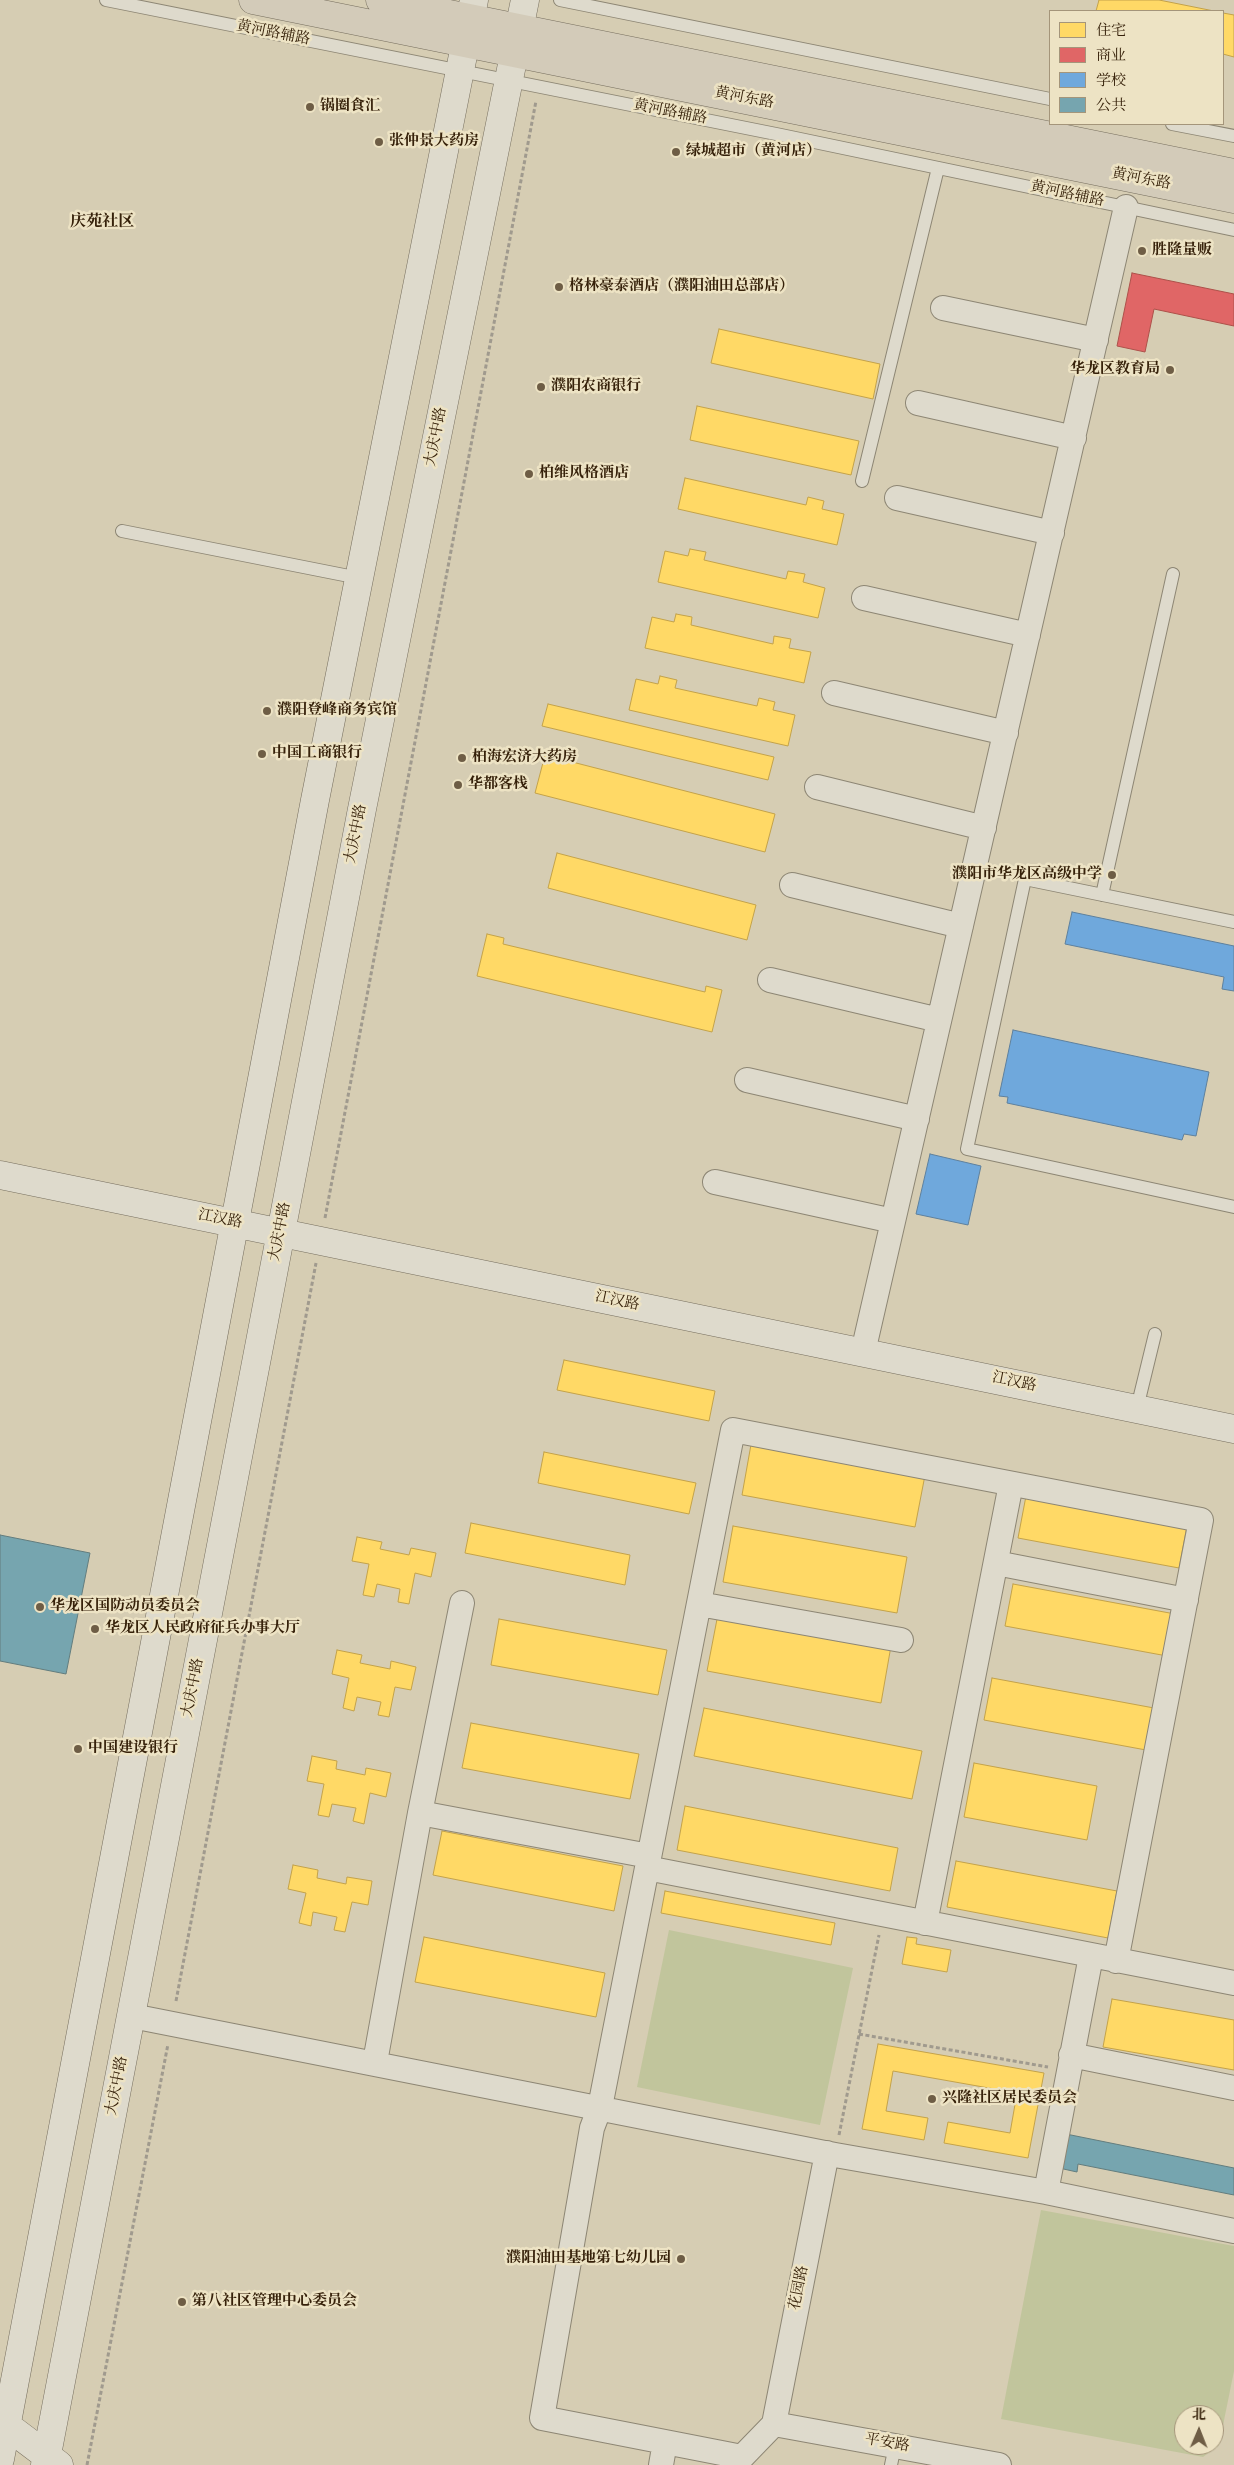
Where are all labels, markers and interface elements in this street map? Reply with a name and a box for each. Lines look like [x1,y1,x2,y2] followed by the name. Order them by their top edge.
[1049,10,1224,125] legend
[234,18,312,50] street label: 黄河路辅路
[1096,21,1126,42] text: 住宅
[1096,46,1126,67] text: 商业
[1096,71,1126,92] text: 学校
[713,84,775,114] street label: 黄河东路
[1096,96,1126,117] text: 公共
[631,97,709,129] street label: 黄河路辅路
[320,98,380,116] place label: 锅圈食汇
[304,101,316,113] marker: 锅圈食汇
[389,133,479,151] place label: 张仲景大药房
[373,136,385,148] marker: 张仲景大药房
[686,143,821,161] place label: 绿城超市（黄河店）
[670,146,682,158] marker: 绿城超市（黄河店）
[1110,165,1172,195] street label: 黄河东路
[1028,178,1106,212] street label: 黄河路辅路
[70,213,134,233] district label: 庆苑社区
[1152,242,1212,260] place label: 胜隆量贩
[1136,245,1148,257] marker: 胜隆量贩
[569,278,794,296] place label: 格林豪泰酒店（濮阳油田总部店）
[553,281,565,293] marker: 格林豪泰酒店（濮阳油田总部店）
[1070,361,1160,379] place label: 华龙区教育局
[1164,364,1176,376] marker: 华龙区教育局
[551,378,641,396] place label: 濮阳农商银行
[535,381,547,393] marker: 濮阳农商银行
[422,406,452,468] street label: 大庆中路
[539,465,629,483] place label: 柏维风格酒店
[523,468,535,480] marker: 柏维风格酒店
[277,702,397,720] place label: 濮阳登峰商务宾馆
[261,705,273,717] marker: 濮阳登峰商务宾馆
[272,745,362,763] place label: 中国工商银行
[256,748,268,760] marker: 中国工商银行
[472,749,577,767] place label: 柏海宏济大药房
[456,752,468,764] marker: 柏海宏济大药房
[468,776,528,794] place label: 华都客栈
[452,779,464,791] marker: 华都客栈
[342,803,372,865] street label: 大庆中路
[952,866,1102,884] place label: 濮阳市华龙区高级中学
[1106,869,1118,881] marker: 濮阳市华龙区高级中学
[266,1201,296,1263] street label: 大庆中路
[196,1207,244,1233] street label: 江汉路
[593,1289,641,1315] street label: 江汉路
[990,1370,1038,1396] street label: 江汉路
[50,1598,200,1616] place label: 华龙区国防动员委员会
[34,1601,46,1613] marker: 华龙区国防动员委员会
[105,1620,300,1638] place label: 华龙区人民政府征兵办事大厅
[89,1623,101,1635] marker: 华龙区人民政府征兵办事大厅
[179,1657,209,1719] street label: 大庆中路
[88,1740,178,1758] place label: 中国建设银行
[72,1743,84,1755] marker: 中国建设银行
[103,2055,133,2117] street label: 大庆中路
[942,2090,1077,2108] place label: 兴隆社区居民委员会
[926,2093,938,2105] marker: 兴隆社区居民委员会
[506,2250,671,2268] place label: 濮阳油田基地第七幼儿园
[675,2253,687,2265] marker: 濮阳油田基地第七幼儿园
[787,2264,813,2312] street label: 花园路
[192,2293,357,2311] place label: 第八社区管理中心委员会
[176,2296,188,2308] marker: 第八社区管理中心委员会
[1174,2405,1224,2455] north arrow
[1192,2406,1206,2425] text: 北
[863,2431,911,2457] street label: 平安路

